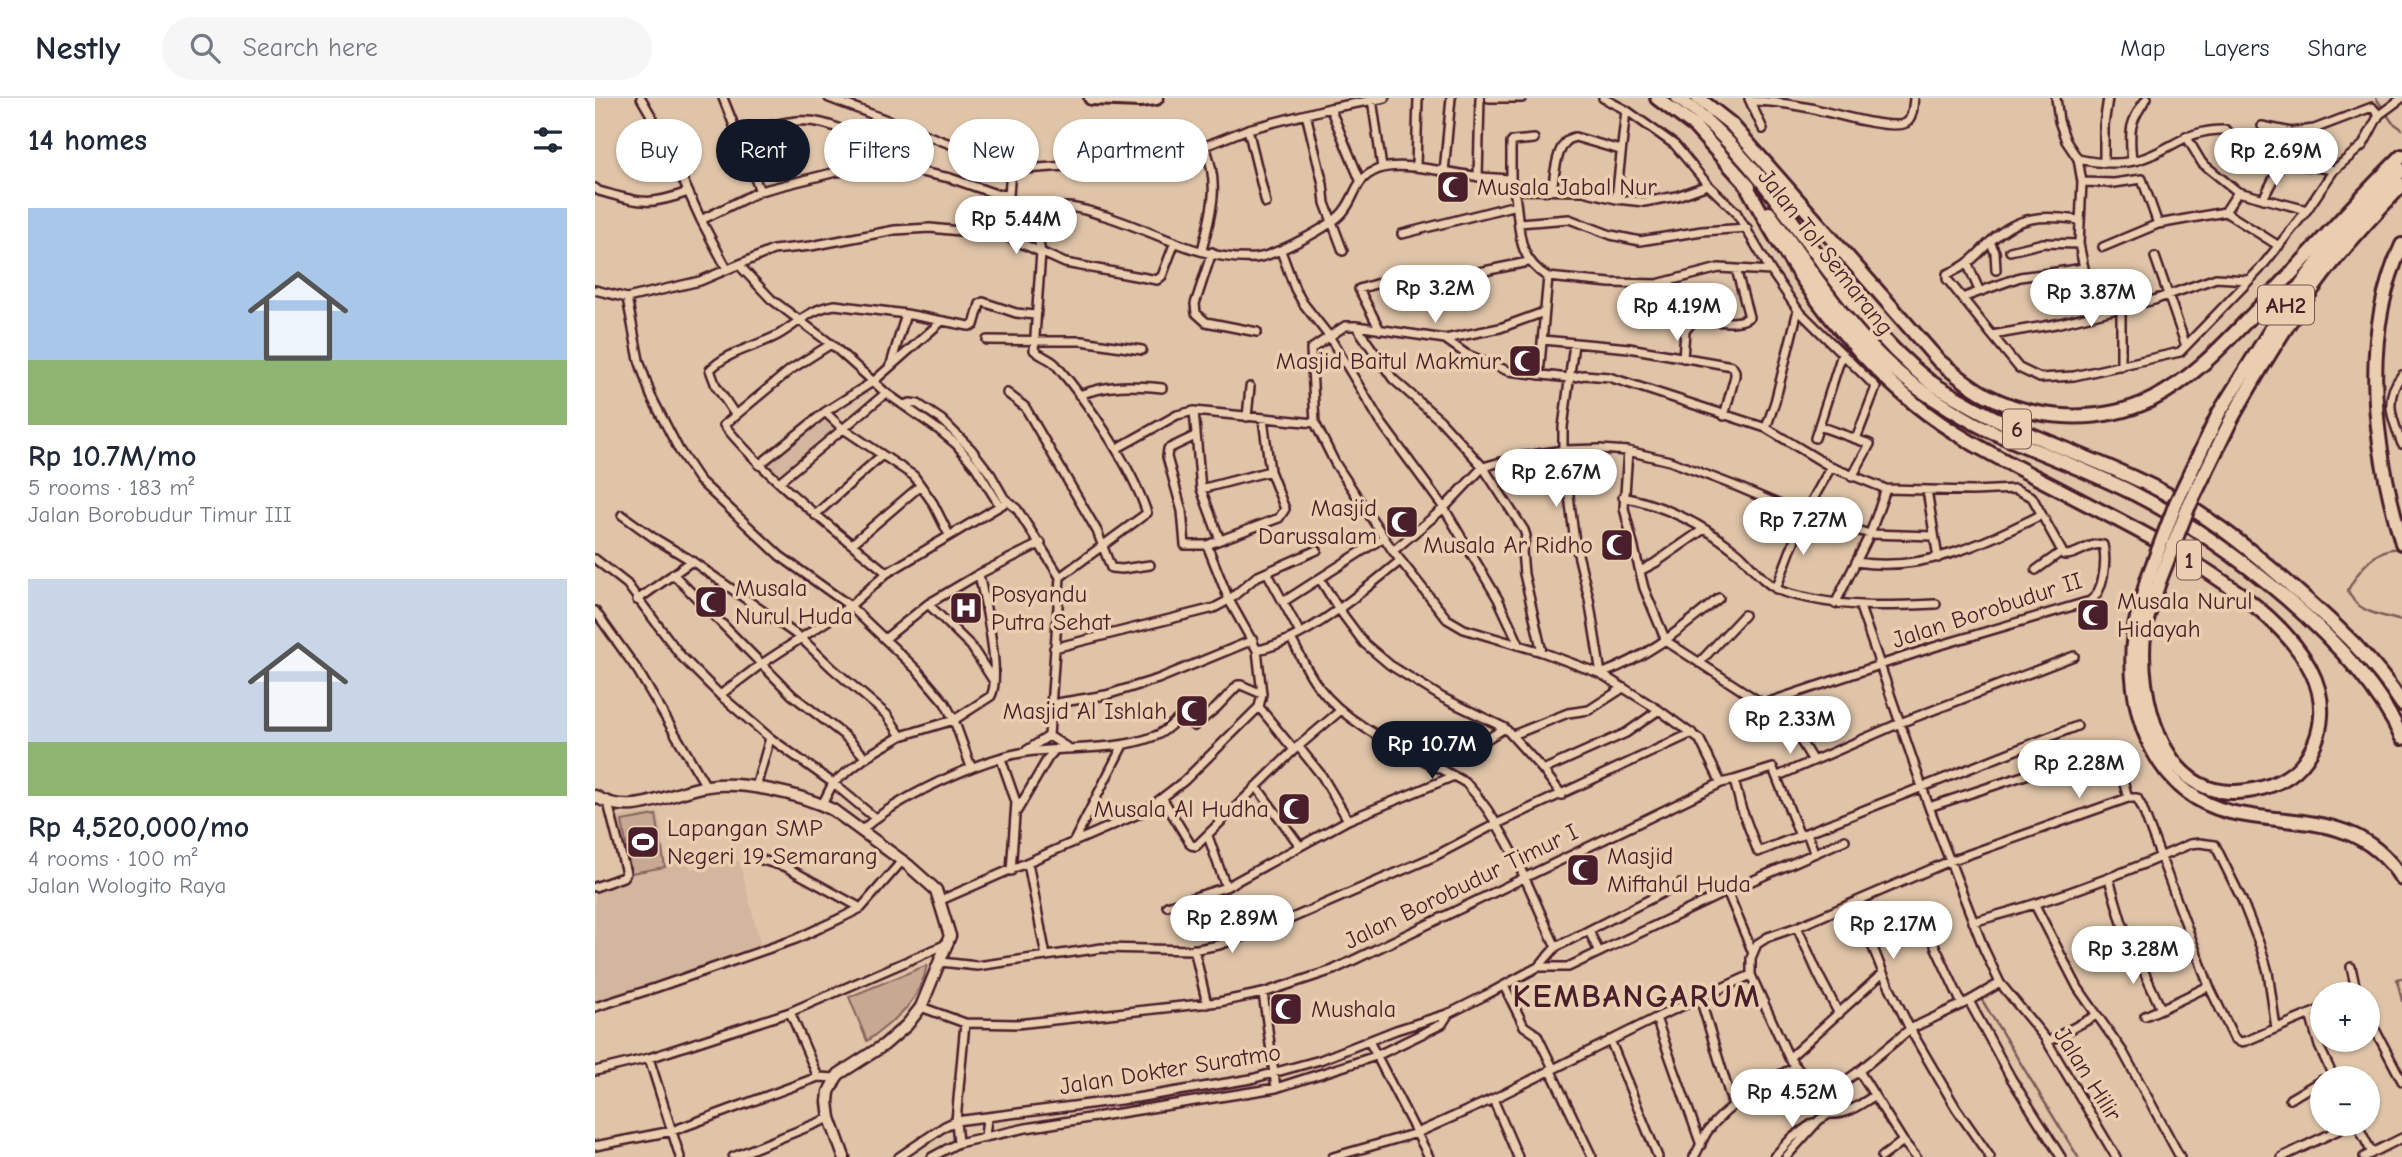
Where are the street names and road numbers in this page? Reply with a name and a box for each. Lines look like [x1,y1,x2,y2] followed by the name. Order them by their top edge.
[1752,163,1900,341] street label: Jalan Tol Semarang
[2258,286,2314,325] road number: AH2
[2003,410,2031,448] road number: 6
[2177,540,2201,580] road number: 1
[1888,566,2086,654] street label: Jalan Borobudur II
[1340,817,1582,955] street label: Jalan Borobudur Timur I
[2048,1022,2128,1126] street label: Jalan Hilir
[1057,1038,1283,1100] street label: Jalan Dokter Suratmo

